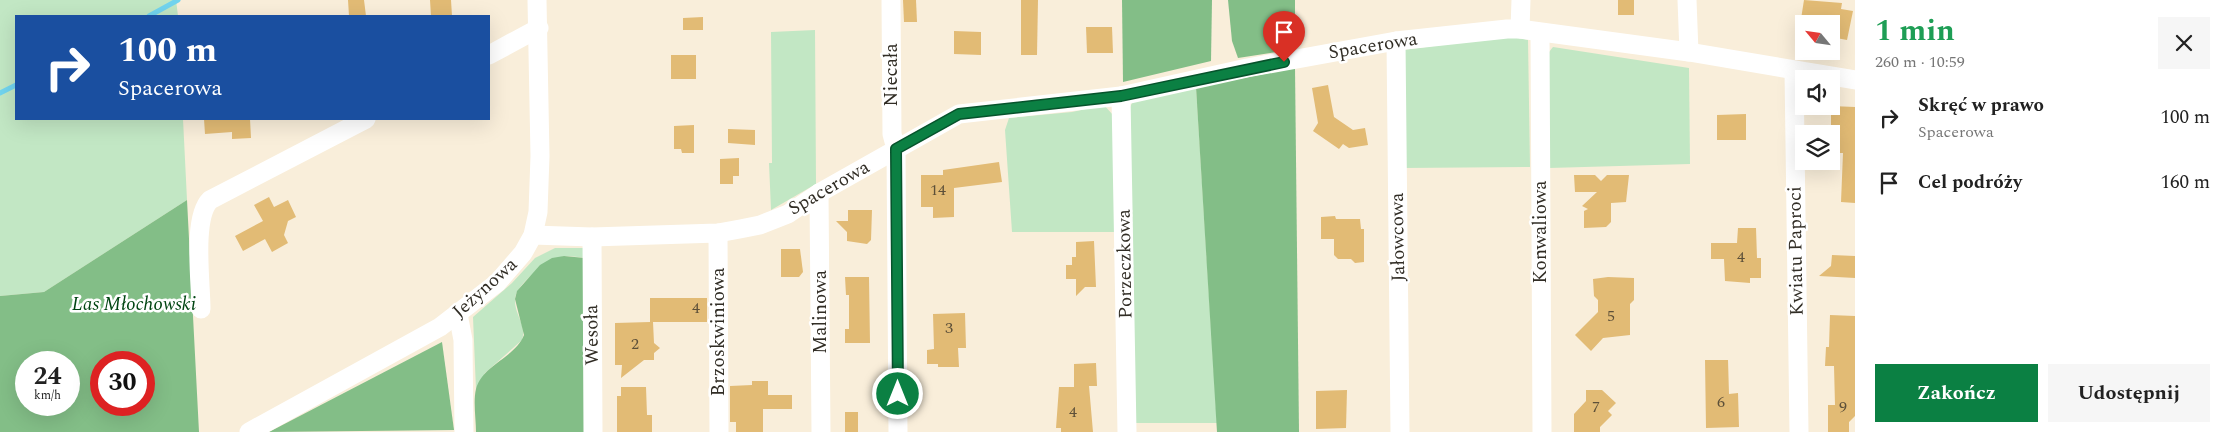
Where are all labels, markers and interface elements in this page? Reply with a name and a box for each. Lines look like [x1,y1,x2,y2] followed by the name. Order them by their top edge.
[1875,8,1955,54] text: 1 min
[1263,11,1305,62] pin
[1795,15,1840,60] north arrow
[1795,15,1840,170] map controls
[2158,17,2210,69] button: close
[1270,18,1298,46] icon: arrive
[118,24,217,77] text: 100 m
[1326,25,1420,67] street label: Spacerowa
[35,35,100,100] icon: right
[877,43,906,107] street label: Niecała
[1875,50,1965,74] text: 260 m · 10:59
[1795,70,1840,115] button: sound
[118,72,222,105] text: Spacerowa
[1918,91,2044,120] text: Skręć w prawo
[2160,103,2210,132] text: 100 m
[1875,104,1903,132] icon: right
[1918,120,1994,144] text: Spacerowa
[1795,125,1840,170] button: layers
[783,153,876,223] street label: Spacerowa
[1918,168,2022,197] text: Cel podróży
[2160,168,2210,197] text: 160 m
[1875,169,1903,197] icon: arrive
[930,178,946,202] house number: 14
[1526,180,1555,284] street label: Konwaliowa
[1780,186,1812,316] street label: Kwiatu Paproci
[1383,191,1413,282] street label: Jałowcowa
[1110,208,1140,319] street label: Porzeczkowa
[1737,245,1745,269] house number: 4
[446,250,525,325] street label: Jeżynowa
[704,267,733,397] street label: Brzoskwiniowa
[806,269,835,354] street label: Malinowa
[72,290,196,319] park label: Las Młochowski
[692,296,700,320] house number: 4
[577,304,607,366] street label: Wesoła
[1607,304,1615,328] house number: 5
[945,316,953,340] house number: 3
[631,332,639,356] house number: 2
[90,351,155,416] speed limit sign: 30
[33,358,62,396] text: 24
[1875,364,2038,422] button: Zakończ
[2048,364,2210,422] button: Udostępnij
[871,367,923,419] position arrow
[34,386,61,405] text: km/h
[1717,390,1725,414] house number: 6
[1592,395,1600,419] house number: 7
[1839,395,1847,419] house number: 9
[1069,400,1077,424] house number: 4

